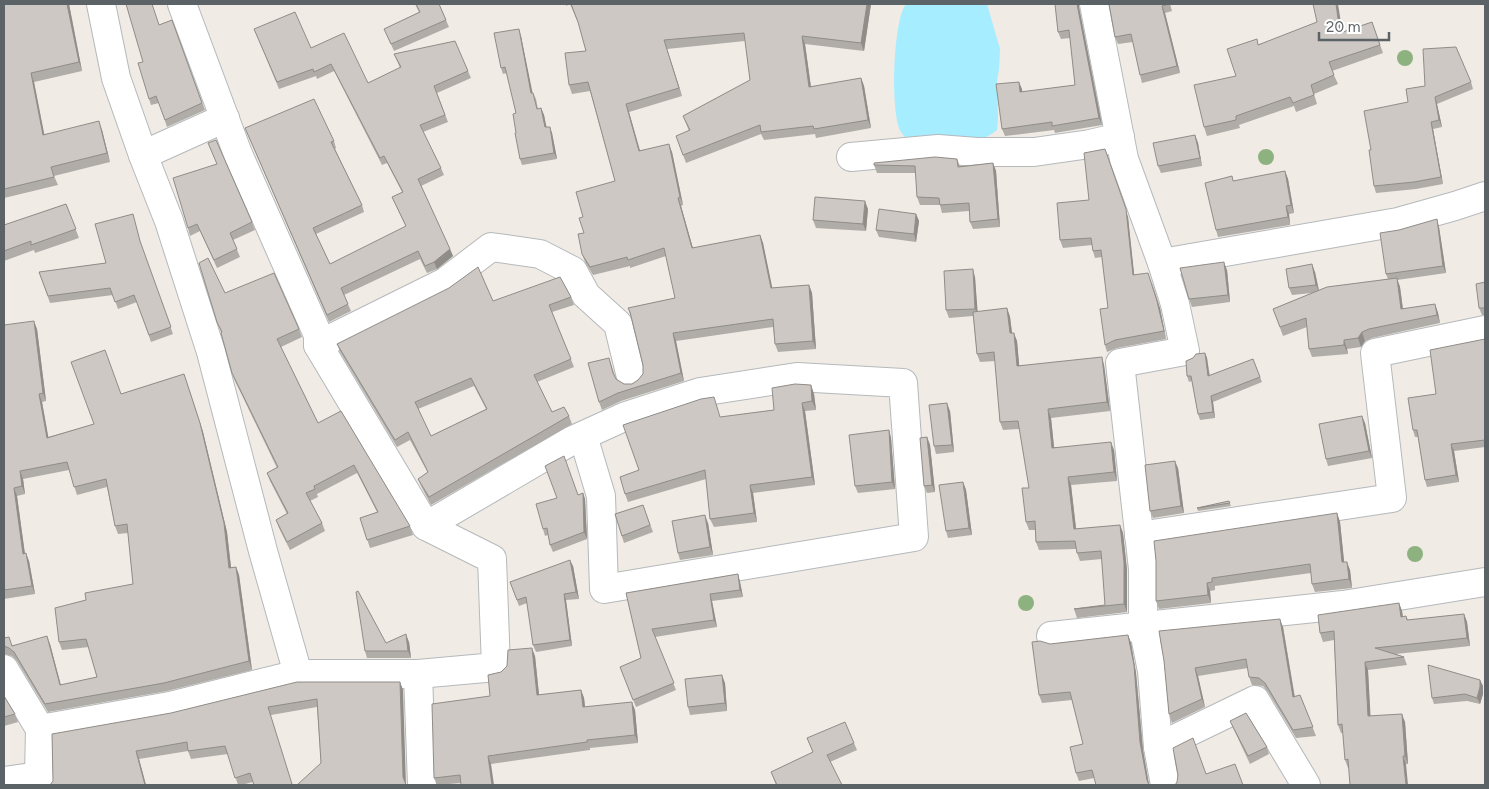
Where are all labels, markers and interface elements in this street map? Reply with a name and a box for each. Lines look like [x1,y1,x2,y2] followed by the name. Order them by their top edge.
[1319,10,1389,42] scale bar
[1326,18,1360,36] text: 20 m

